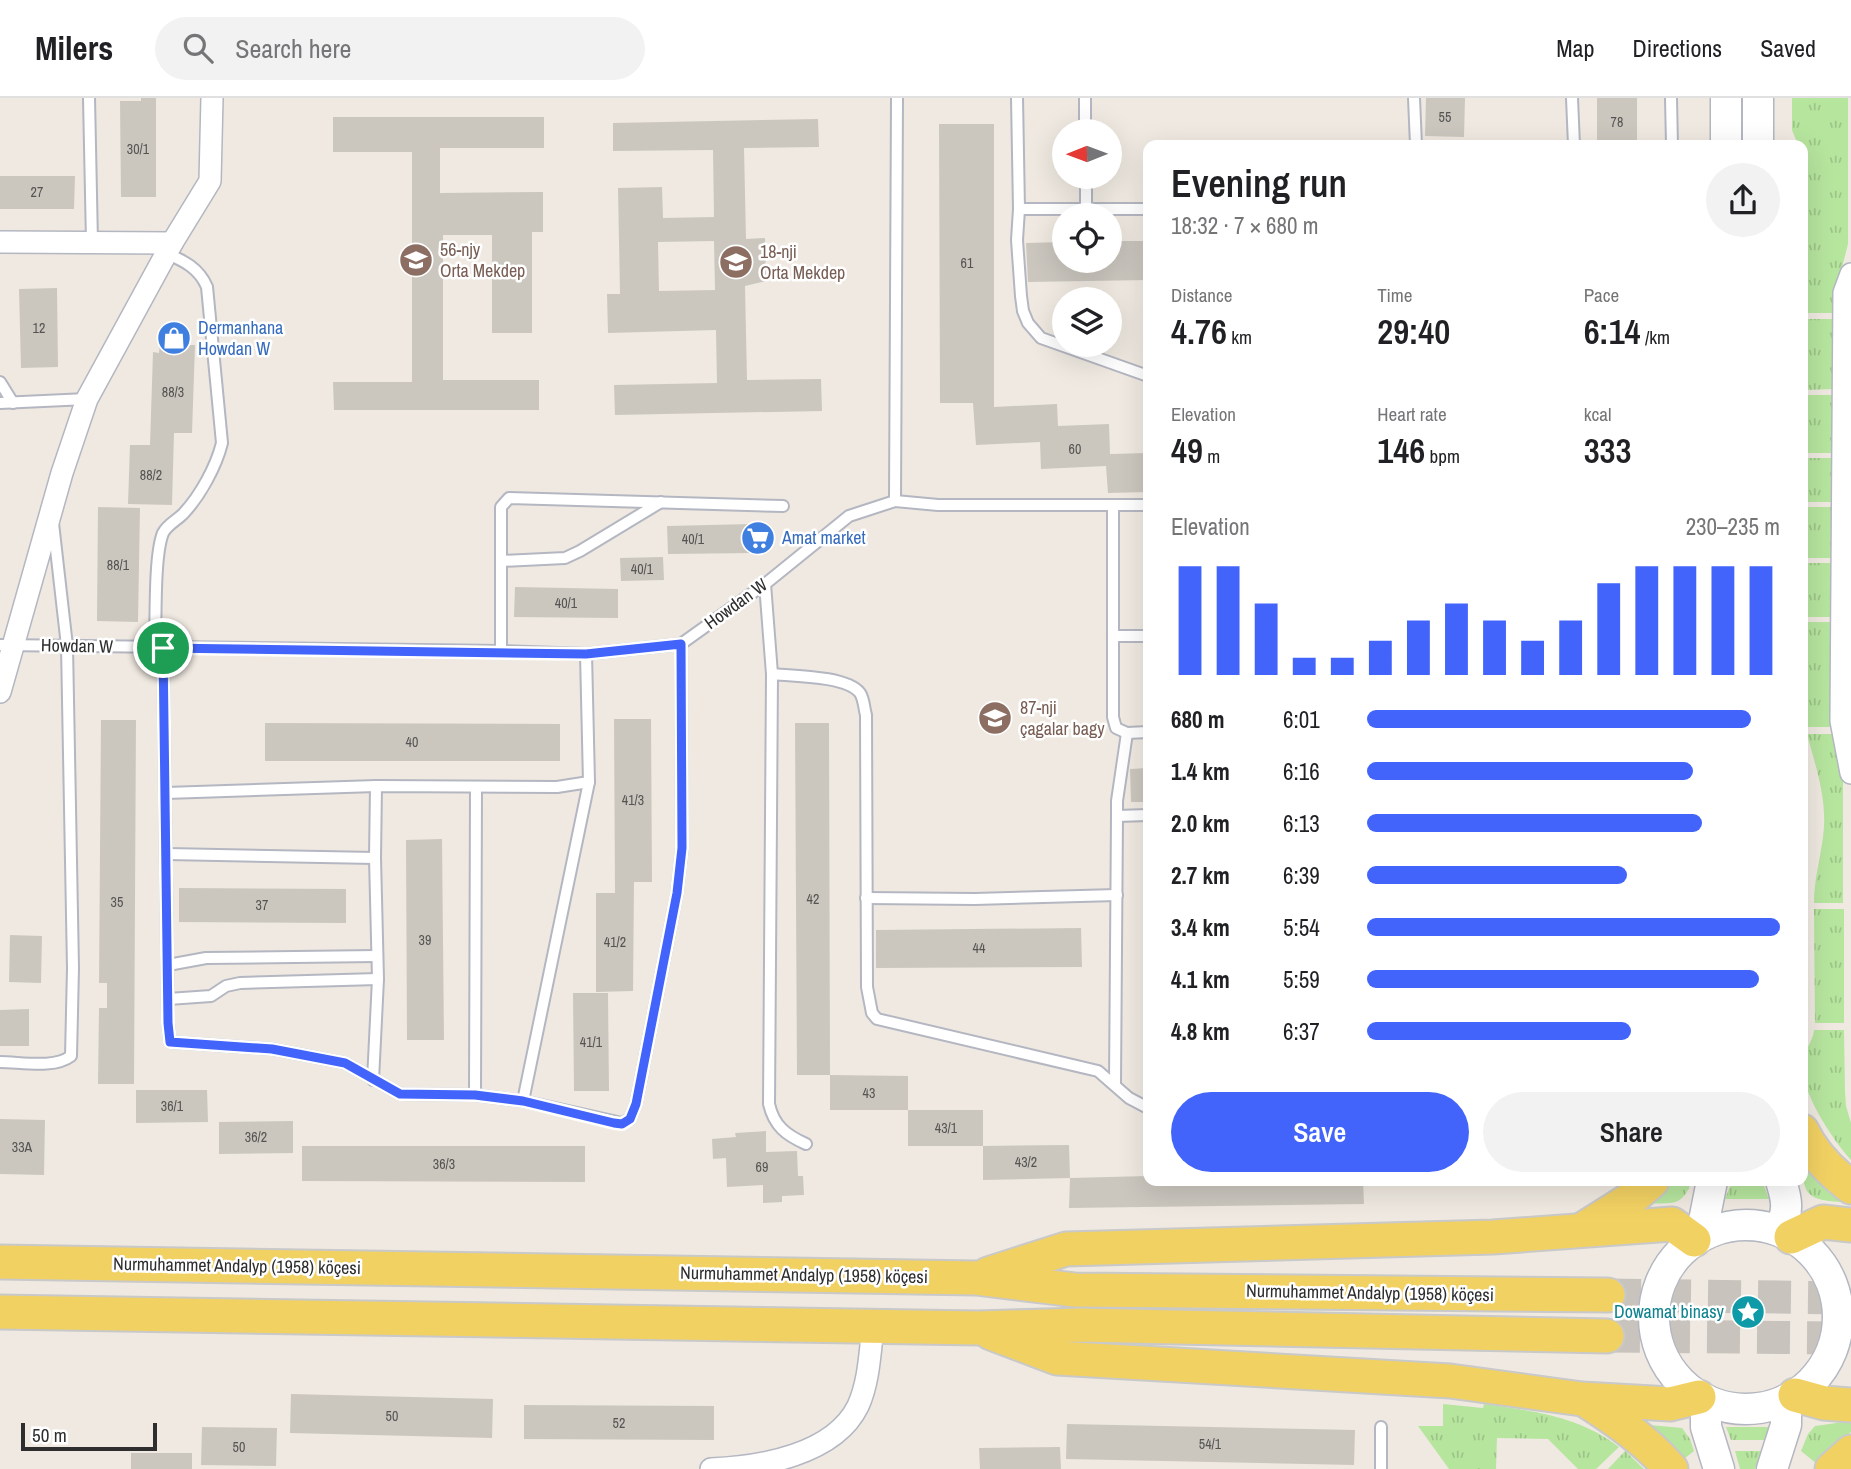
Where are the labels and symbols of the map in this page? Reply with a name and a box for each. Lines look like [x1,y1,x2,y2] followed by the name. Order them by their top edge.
[1439,108,1451,126] house number: 55
[1611,113,1623,131] house number: 78
[1052,119,1122,189] north arrow
[127,140,150,158] house number: 30/1
[31,183,43,201] house number: 27
[440,237,525,283] place label: 56-njy Orta Mekdep
[760,239,845,285] place label: 18-nji Orta Mekdep
[397,241,435,279] school or university icon: 56-njy Orta Mekdep
[717,243,755,281] school or university icon: 18-nji Orta Mekdep
[961,254,974,272] house number: 61
[198,315,283,361] place label: Dermanhana Howdan W
[33,319,45,337] house number: 12
[155,319,193,357] shop icon: Dermanhana Howdan W
[162,383,184,401] house number: 88/3
[1069,440,1081,458] house number: 60
[140,466,162,484] house number: 88/2
[739,519,777,557] supermarket icon: Amat market
[781,525,866,550] place label: Amat market
[682,530,705,548] house number: 40/1
[107,556,130,574] house number: 88/1
[631,560,654,578] house number: 40/1
[699,572,772,635] street label: Howdan W
[555,594,578,612] house number: 40/1
[133,618,193,678] pin
[41,632,113,659] street label: Howdan W
[1020,695,1105,741] place label: 87-nji çagalar bagy
[976,699,1014,737] school or university icon: 87-nji çagalar bagy
[406,733,418,751] house number: 40
[622,791,644,809] house number: 41/3
[807,890,819,908] house number: 42
[111,893,123,911] house number: 35
[256,896,268,914] house number: 37
[419,931,431,949] house number: 39
[604,933,626,951] house number: 41/2
[973,939,986,957] house number: 44
[580,1033,603,1051] house number: 41/1
[863,1084,875,1102] house number: 43
[161,1097,184,1115] house number: 36/1
[935,1119,958,1137] house number: 43/1
[245,1128,267,1146] house number: 36/2
[12,1138,33,1156] house number: 33A
[1015,1153,1037,1171] house number: 43/2
[433,1155,455,1173] house number: 36/3
[756,1158,768,1176] house number: 69
[113,1251,361,1280] street label: Nurmuhammet Andalyp (1958) köçesi
[680,1260,928,1289] street label: Nurmuhammet Andalyp (1958) köçesi
[1246,1278,1494,1307] street label: Nurmuhammet Andalyp (1958) köçesi
[1729,1293,1767,1331] place icon: Dowamat binasy
[1614,1299,1725,1324] place label: Dowamat binasy
[386,1407,398,1425] house number: 50
[613,1414,625,1432] house number: 52
[21,1420,158,1452] scale bar
[1199,1435,1222,1453] house number: 54/1
[233,1438,245,1456] house number: 50

